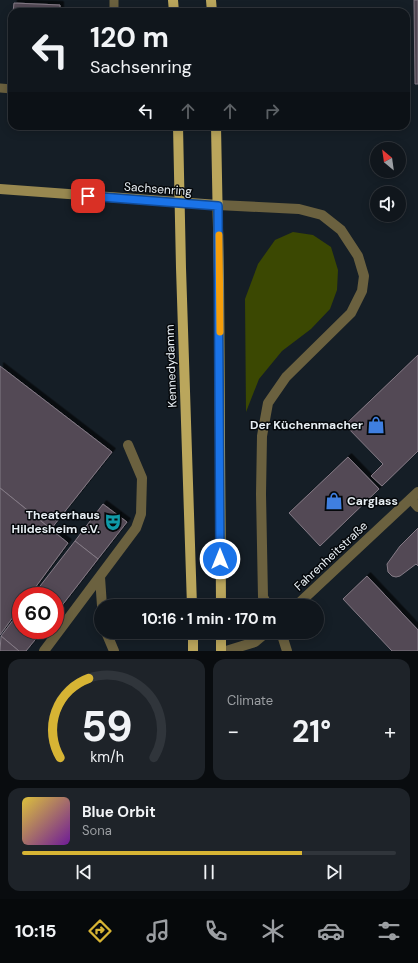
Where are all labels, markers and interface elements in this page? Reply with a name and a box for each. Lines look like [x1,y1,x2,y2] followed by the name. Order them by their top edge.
[90,19,169,56] text: 120 m
[24,24,76,76] icon: left
[90,55,192,79] text: Sachsenring
[135,100,157,122] icon: left
[177,100,199,122] icon: ahead
[219,100,241,122] icon: ahead
[261,100,283,122] icon: right
[370,142,406,178] north arrow
[370,142,406,222] map controls
[71,179,105,213] pin
[124,179,193,199] street label: Sachsenring
[77,185,99,207] icon: arrive
[370,186,406,222] button: sound
[162,324,180,408] street label: Kennedydamm
[366,415,386,435] shop icon: Der Küchenmacher
[250,417,363,433] place label: Der Küchenmacher
[324,491,344,511] shop icon: Carglass
[347,493,398,509] place label: Carglass
[12,507,100,537] place label: Theaterhaus Hildesheim e.V.
[103,512,123,532] theatre icon: Theaterhaus Hildesheim e.V.
[291,518,371,594] street label: Fahrenheitstraße
[199,538,241,580] position arrow
[12,587,64,639] speed limit sign: 60
[142,609,276,629] text: 10:16 · 1 min · 170 m
[227,692,273,709] text: Climate
[81,699,132,753] text: 59
[292,712,331,751] text: 21°
[227,717,239,746] text: −
[384,717,396,746] text: +
[90,747,123,765] text: km/h
[82,802,156,822] text: Blue Orbit
[82,822,112,839] text: Sona
[73,861,95,883] icon: previous
[198,861,220,883] icon: pause
[323,861,345,883] icon: next
[86,917,114,945] icon: directions
[144,917,172,945] icon: music
[202,917,230,945] icon: phone
[259,917,287,945] icon: climate
[317,917,345,945] icon: car
[375,917,403,945] icon: filters
[15,919,56,943] text: 10:15

